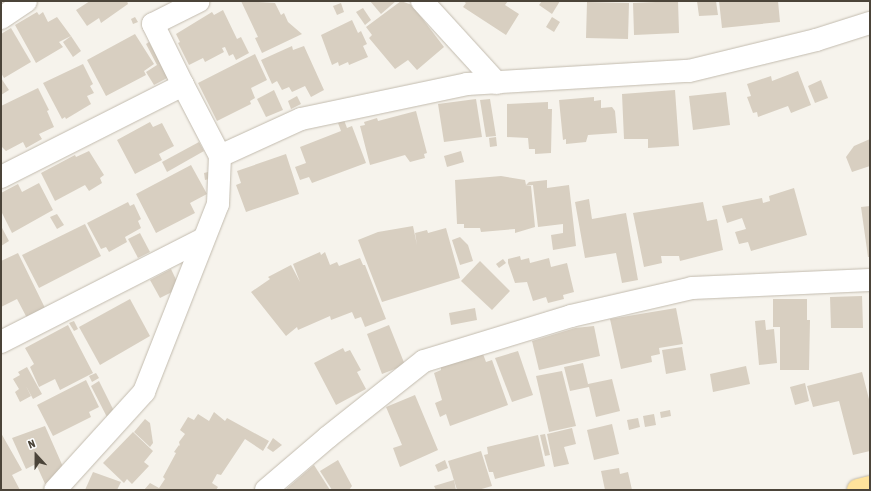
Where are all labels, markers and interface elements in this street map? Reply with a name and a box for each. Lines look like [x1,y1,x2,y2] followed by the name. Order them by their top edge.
[16,435,56,475] north arrow
[27,437,37,451] text: N

